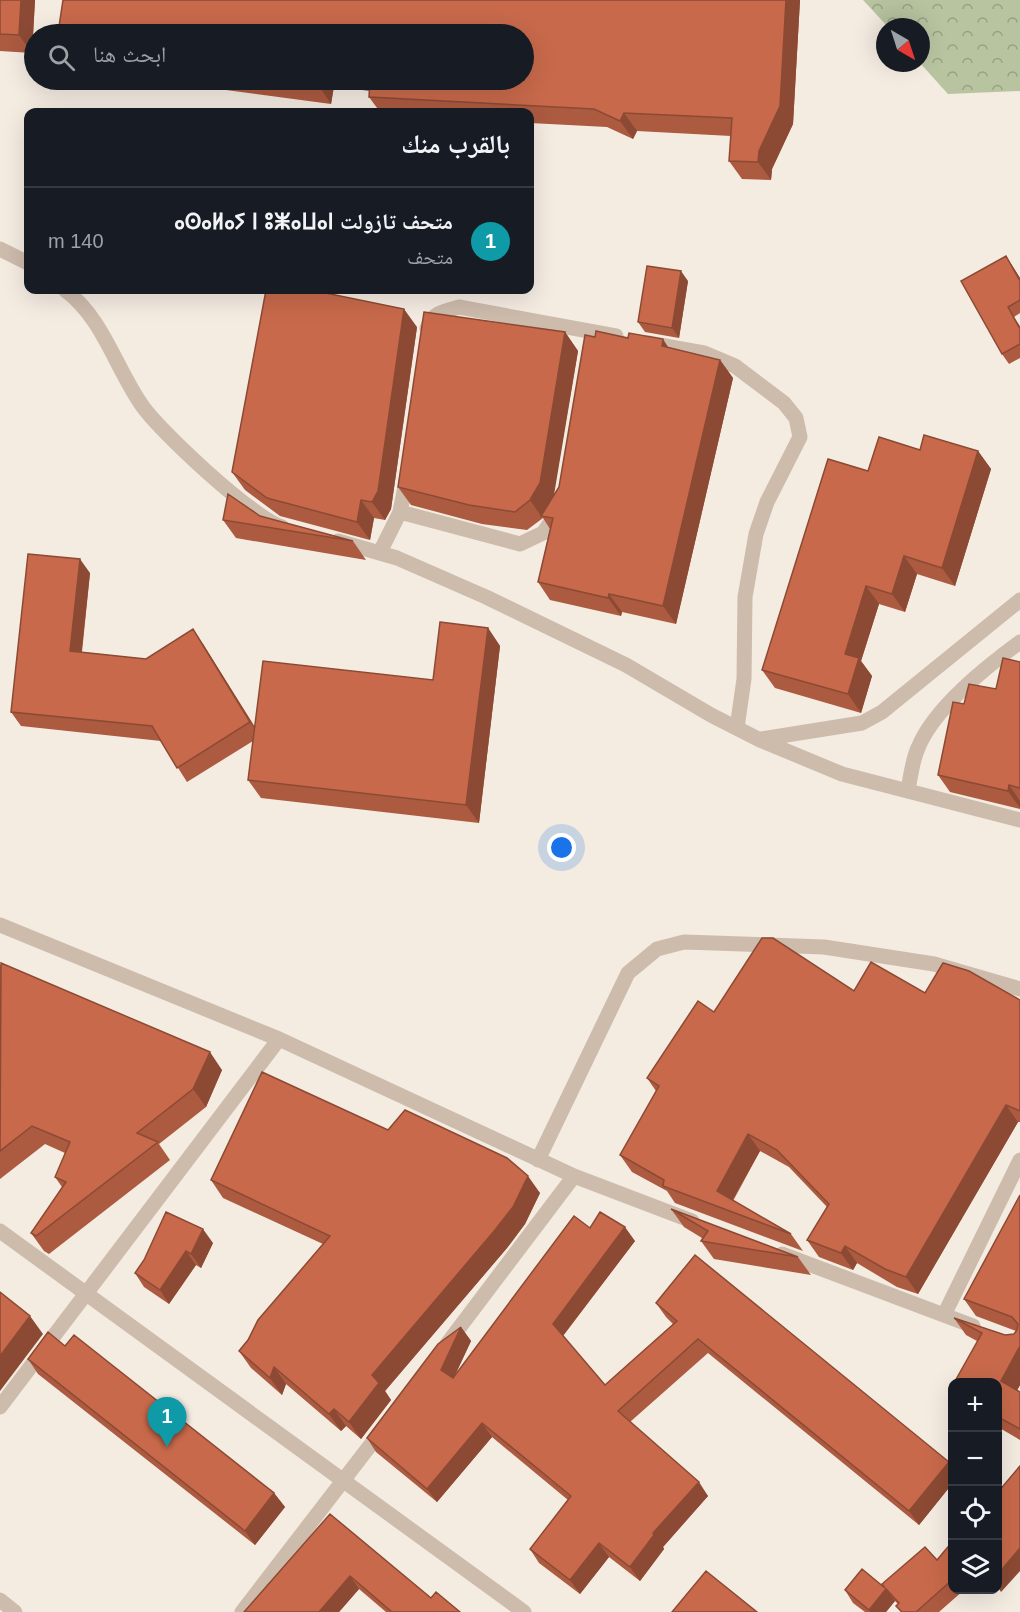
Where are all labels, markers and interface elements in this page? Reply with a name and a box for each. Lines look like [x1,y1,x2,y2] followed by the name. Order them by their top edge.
[876,18,930,72] north arrow
[24,24,534,90] search box
[45,41,78,74] icon: search
[93,42,166,67] text: ابحث هنا
[401,129,510,159] text: بالقرب منك
[174,209,453,234] text: متحف تازولت ⴰⵙⴰⵍⴰⵢ ⵏ ⵓⵥⴰⵡⴰⵏ
[48,230,104,252] text: 140 m
[485,230,496,252] text: 1
[407,246,453,268] text: متحف
[547,833,576,862] your location
[948,1378,1002,1594] map controls
[948,1378,1002,1432] button: +
[148,1398,186,1447] pin: 1
[948,1432,1002,1486] button: −
[948,1486,1002,1540] button: locate
[948,1540,1002,1594] button: layers

